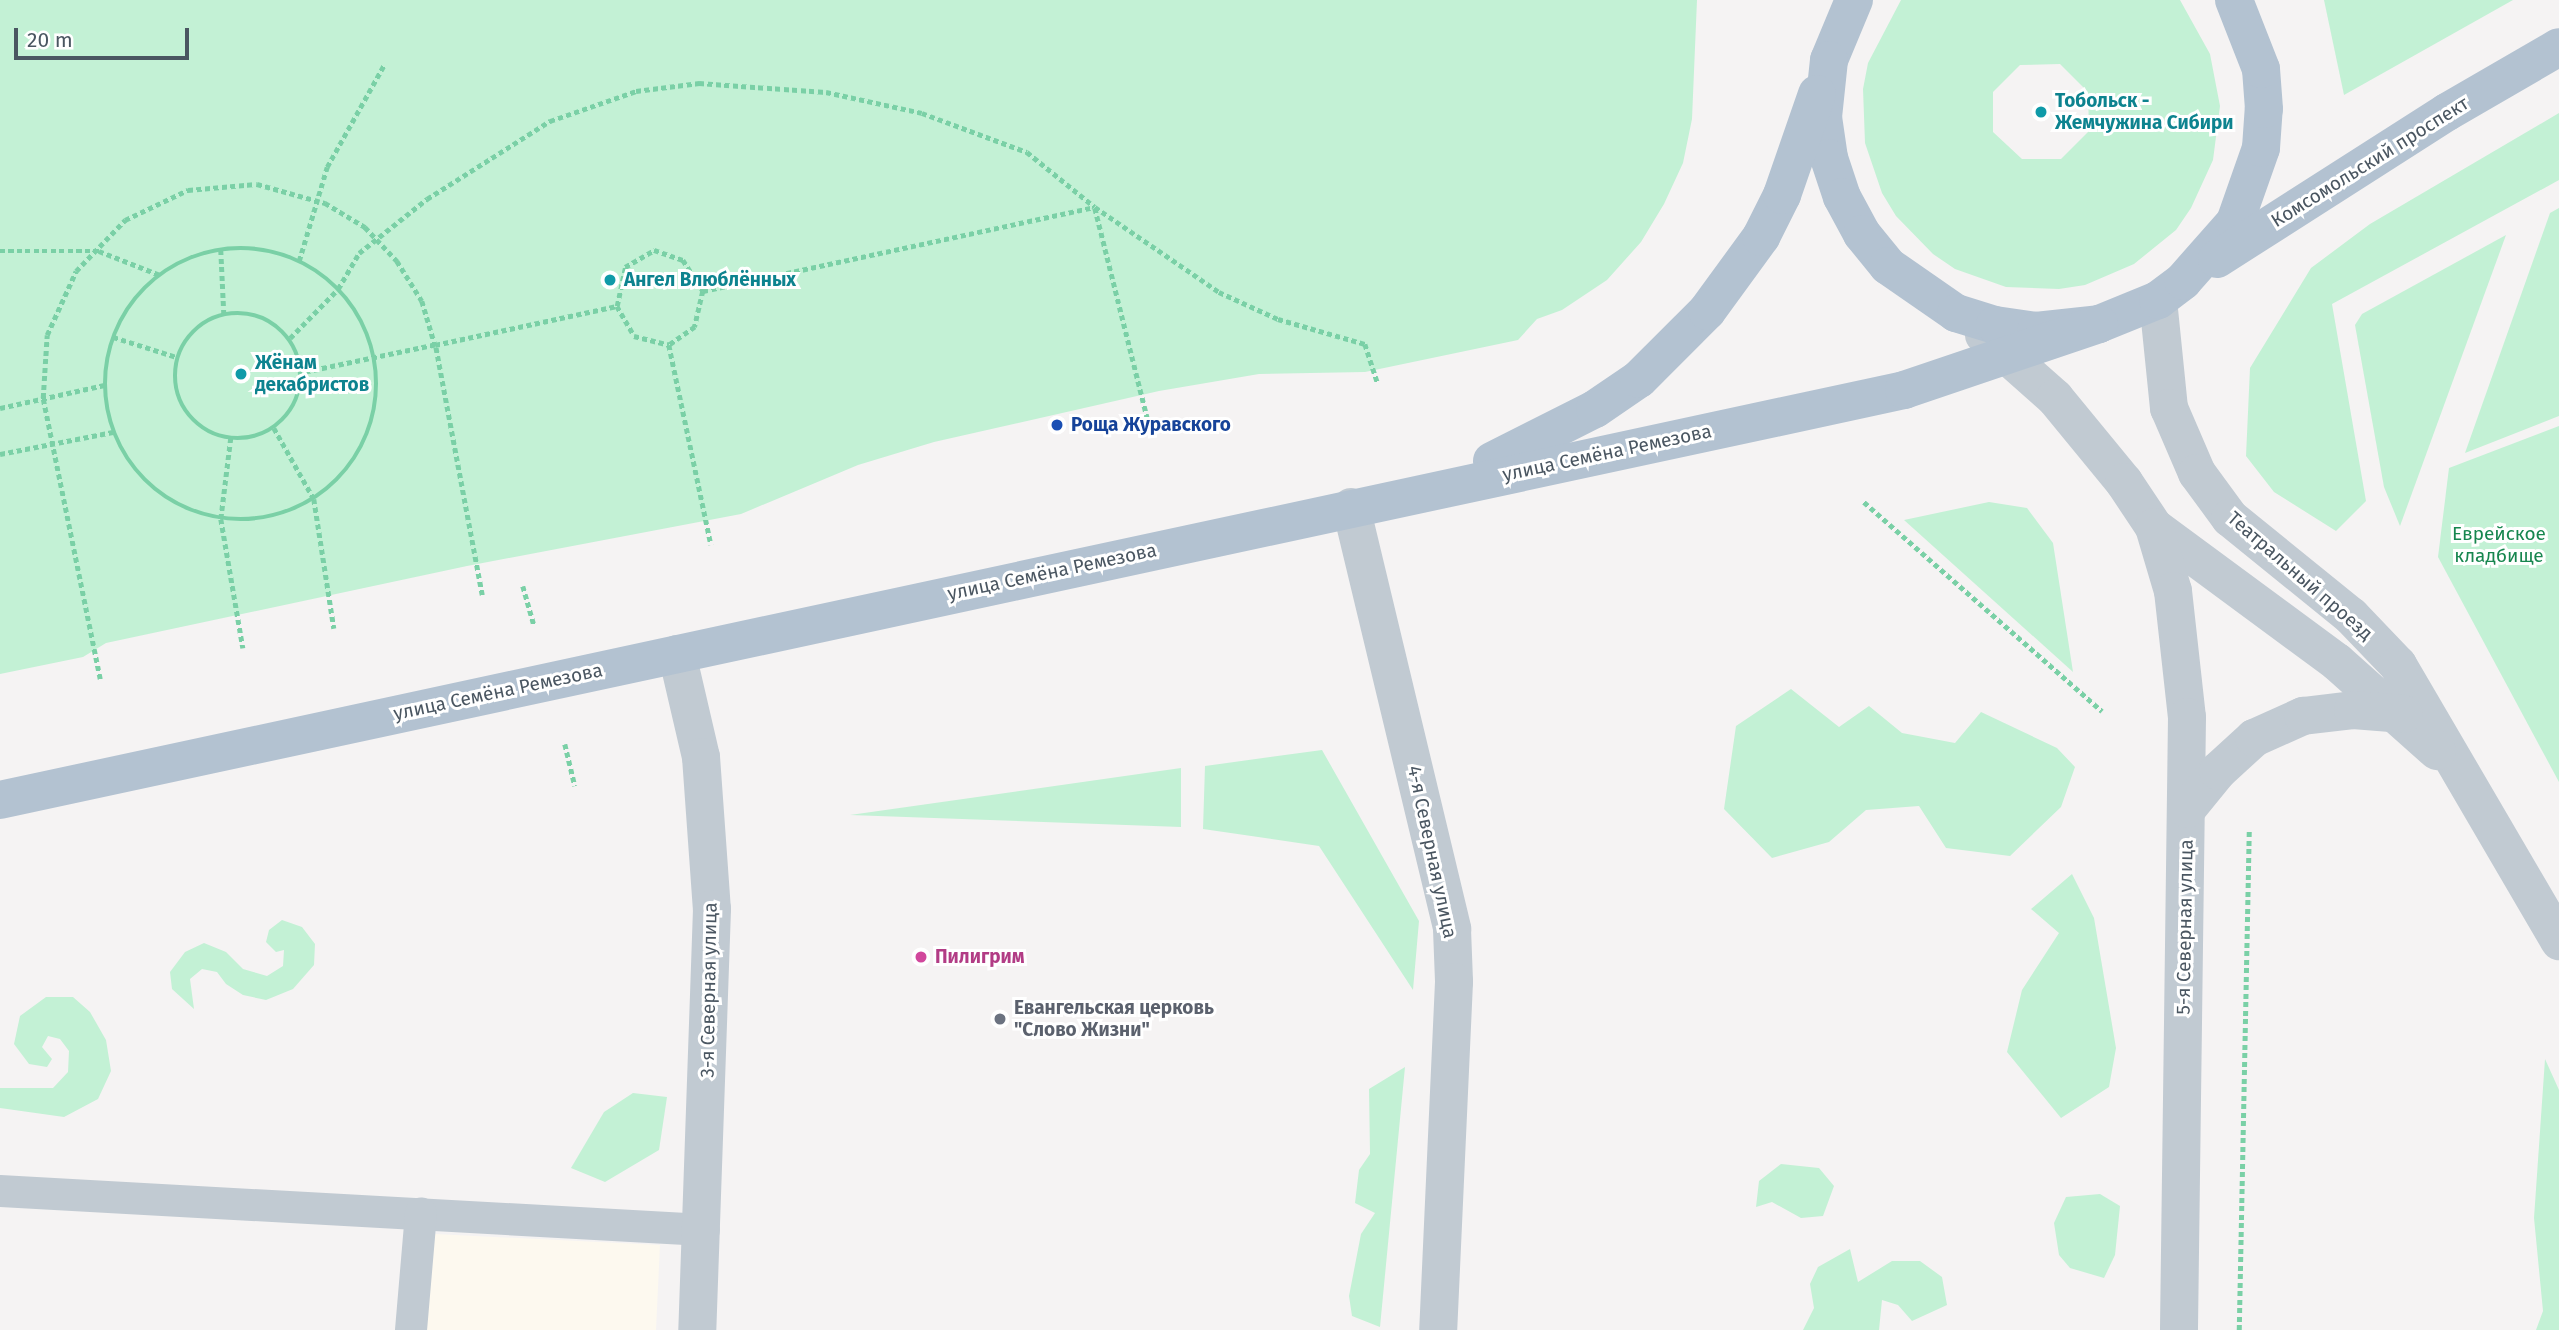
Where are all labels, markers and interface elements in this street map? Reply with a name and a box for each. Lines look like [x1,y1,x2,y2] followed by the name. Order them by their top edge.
[18,14,192,58] scale bar
[27,27,73,53] text: 20 m
[2055,90,2233,134] place label: Тобольск - Жемчужина Сибири
[2267,92,2473,232] street label: Комсомольский проспект
[2033,104,2049,120] marker: Тобольск - Жемчужина Сибири
[624,269,796,291] place label: Ангел Влюблённых
[602,272,618,288] marker: Ангел Влюблённых
[255,352,369,396] place label: Жёнам декабристов
[233,366,249,382] marker: Жёнам декабристов
[1071,414,1231,436] place label: Роща Журавского
[1049,417,1065,433] marker: Роща Журавского
[1500,420,1714,486] street label: улица Семёна Ремезова
[2223,507,2377,645] street label: Театральный проезд
[2452,523,2546,567] park label: Еврейское кладбище
[945,539,1159,605] street label: улица Семёна Ремезова
[391,659,605,725] street label: улица Семёна Ремезова
[1403,764,1461,940] street label: 4-я Северная улица
[2172,839,2198,1015] street label: 5-я Северная улица
[696,902,722,1078] street label: 3-я Северная улица
[935,946,1024,968] place label: Пилигрим
[913,949,929,965] marker: Пилигрим
[1014,997,1214,1041] place label: Евангельская церковь "Слово Жизни"
[992,1011,1008,1027] marker: Евангельская церковь "Слово Жизни"

